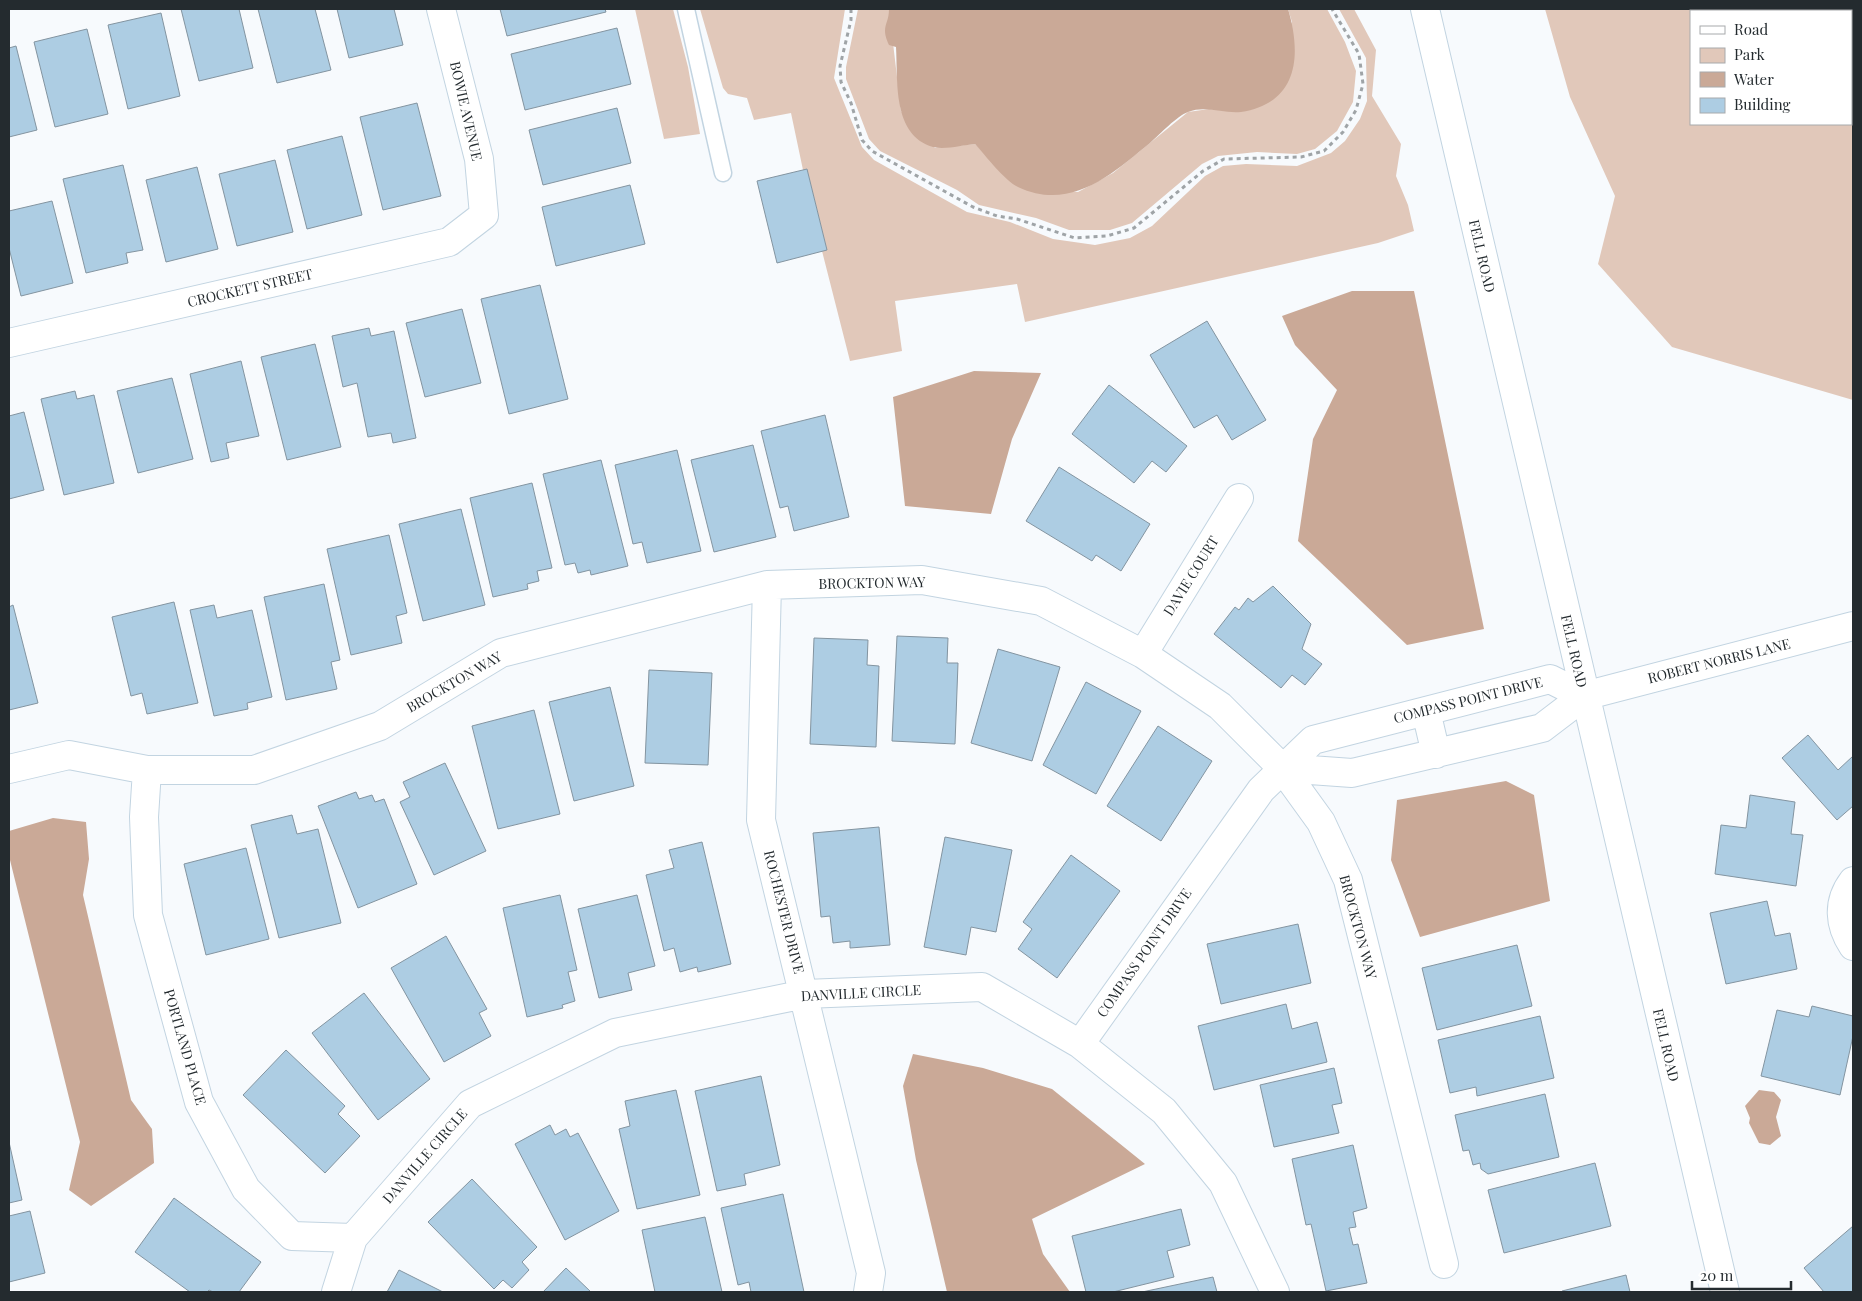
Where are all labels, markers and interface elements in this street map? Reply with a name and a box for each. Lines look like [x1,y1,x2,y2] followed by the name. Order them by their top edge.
[1690,10,1852,125] legend
[1734,19,1768,39] text: Road
[1734,44,1766,64] text: Park
[446,59,487,162] street label: BOWIE AVENUE
[1733,69,1774,89] text: Water
[1734,94,1791,114] text: Building
[1465,218,1500,294] street label: FELL ROAD
[185,264,315,311] street label: CROCKETT STREET
[1158,532,1223,619] street label: DAVIE COURT
[818,572,926,593] street label: BROCKTON WAY
[1557,613,1592,689] street label: FELL ROAD
[1646,634,1792,687] street label: ROBERT NORRIS LANE
[403,646,505,717] street label: BROCKTON WAY
[1391,672,1545,727] street label: COMPASS POINT DRIVE
[760,848,809,976] street label: ROCHESTER DRIVE
[1335,873,1382,982] street label: BROCKTON WAY
[1092,885,1195,1021] street label: COMPASS POINT DRIVE
[800,980,921,1005] street label: DANVILLE CIRCLE
[160,987,211,1107] street label: PORTLAND PLACE
[1649,1007,1684,1083] street label: FELL ROAD
[378,1104,471,1207] street label: DANVILLE CIRCLE
[1692,1258,1791,1290] scale bar
[1700,1265,1734,1285] text: 20 m

